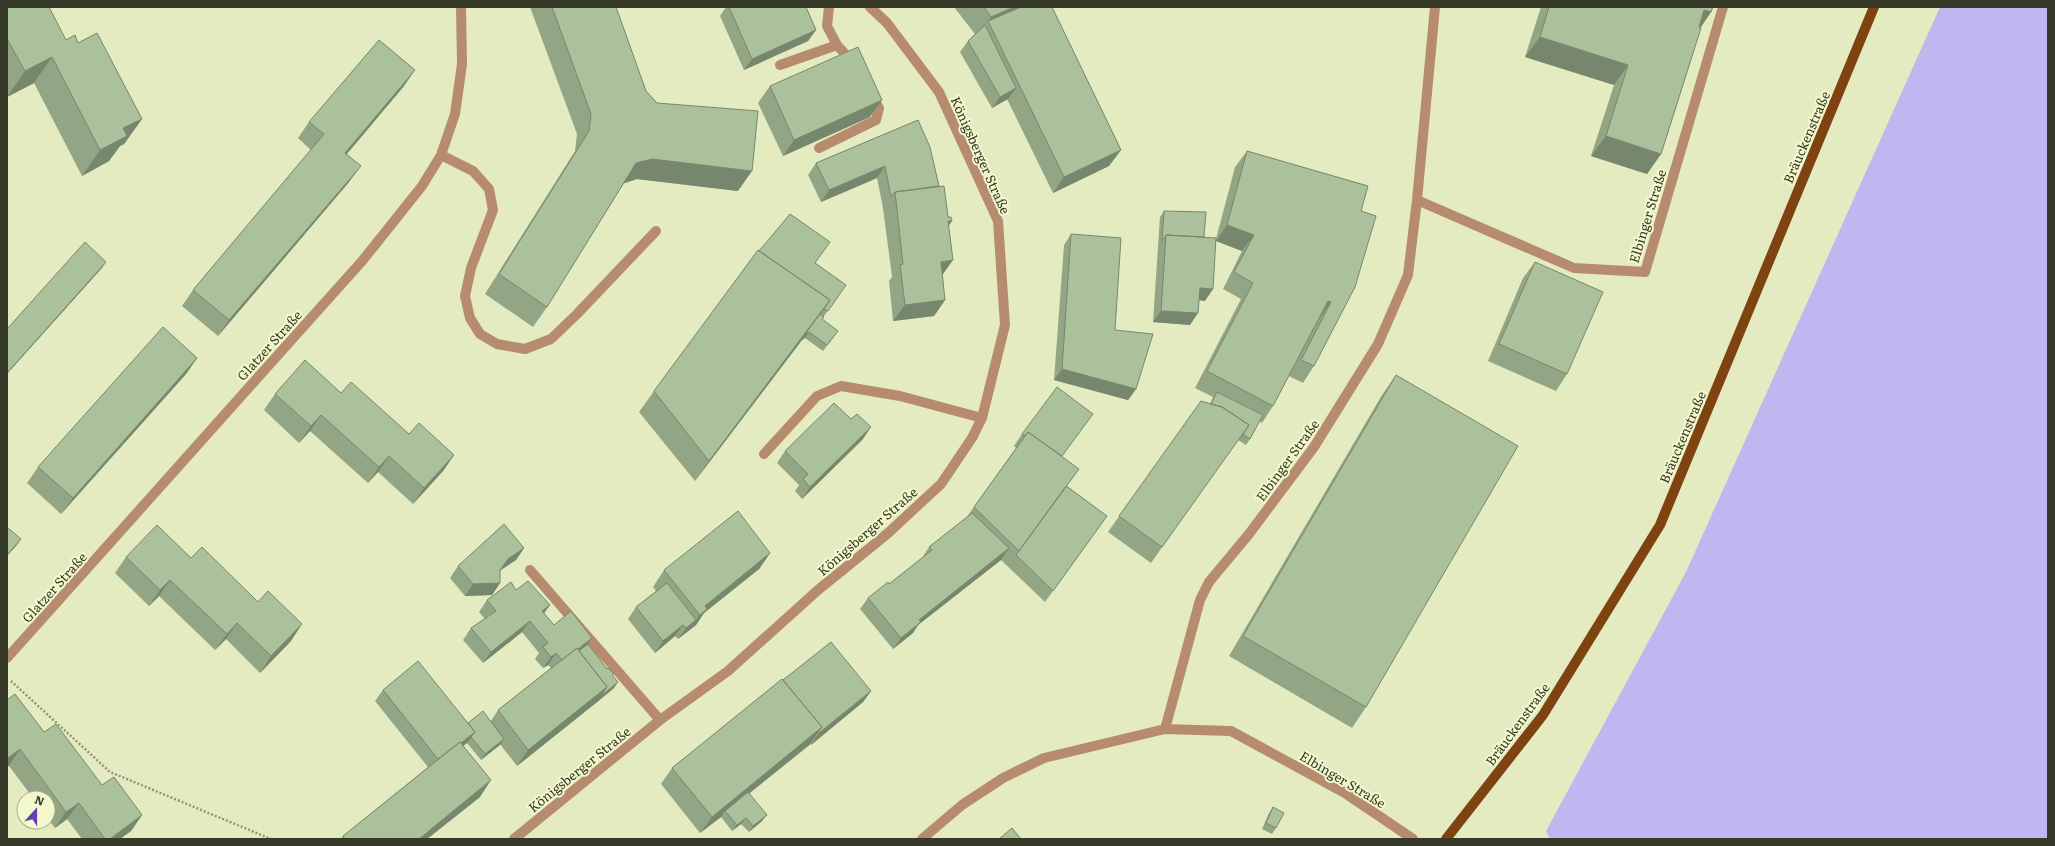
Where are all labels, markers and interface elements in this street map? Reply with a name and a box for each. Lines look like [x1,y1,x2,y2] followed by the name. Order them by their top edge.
[1778,88,1834,186] street label: Bräuckenstraße
[947,93,1016,217] street label: Königsberger Straße
[1624,167,1670,265] street label: Elbinger Straße
[232,305,306,384] street label: Glatzer Straße
[1654,388,1710,486] street label: Bräuckenstraße
[1251,415,1323,505] street label: Elbinger Straße
[813,482,921,580] street label: Königsberger Straße
[17,547,91,626] street label: Glatzer Straße
[1480,678,1554,769] street label: Bräuckenstraße
[524,722,634,816] street label: Königsberger Straße
[1296,746,1390,812] street label: Elbinger Straße
[16,790,56,830] north arrow
[33,791,47,809] text: N

